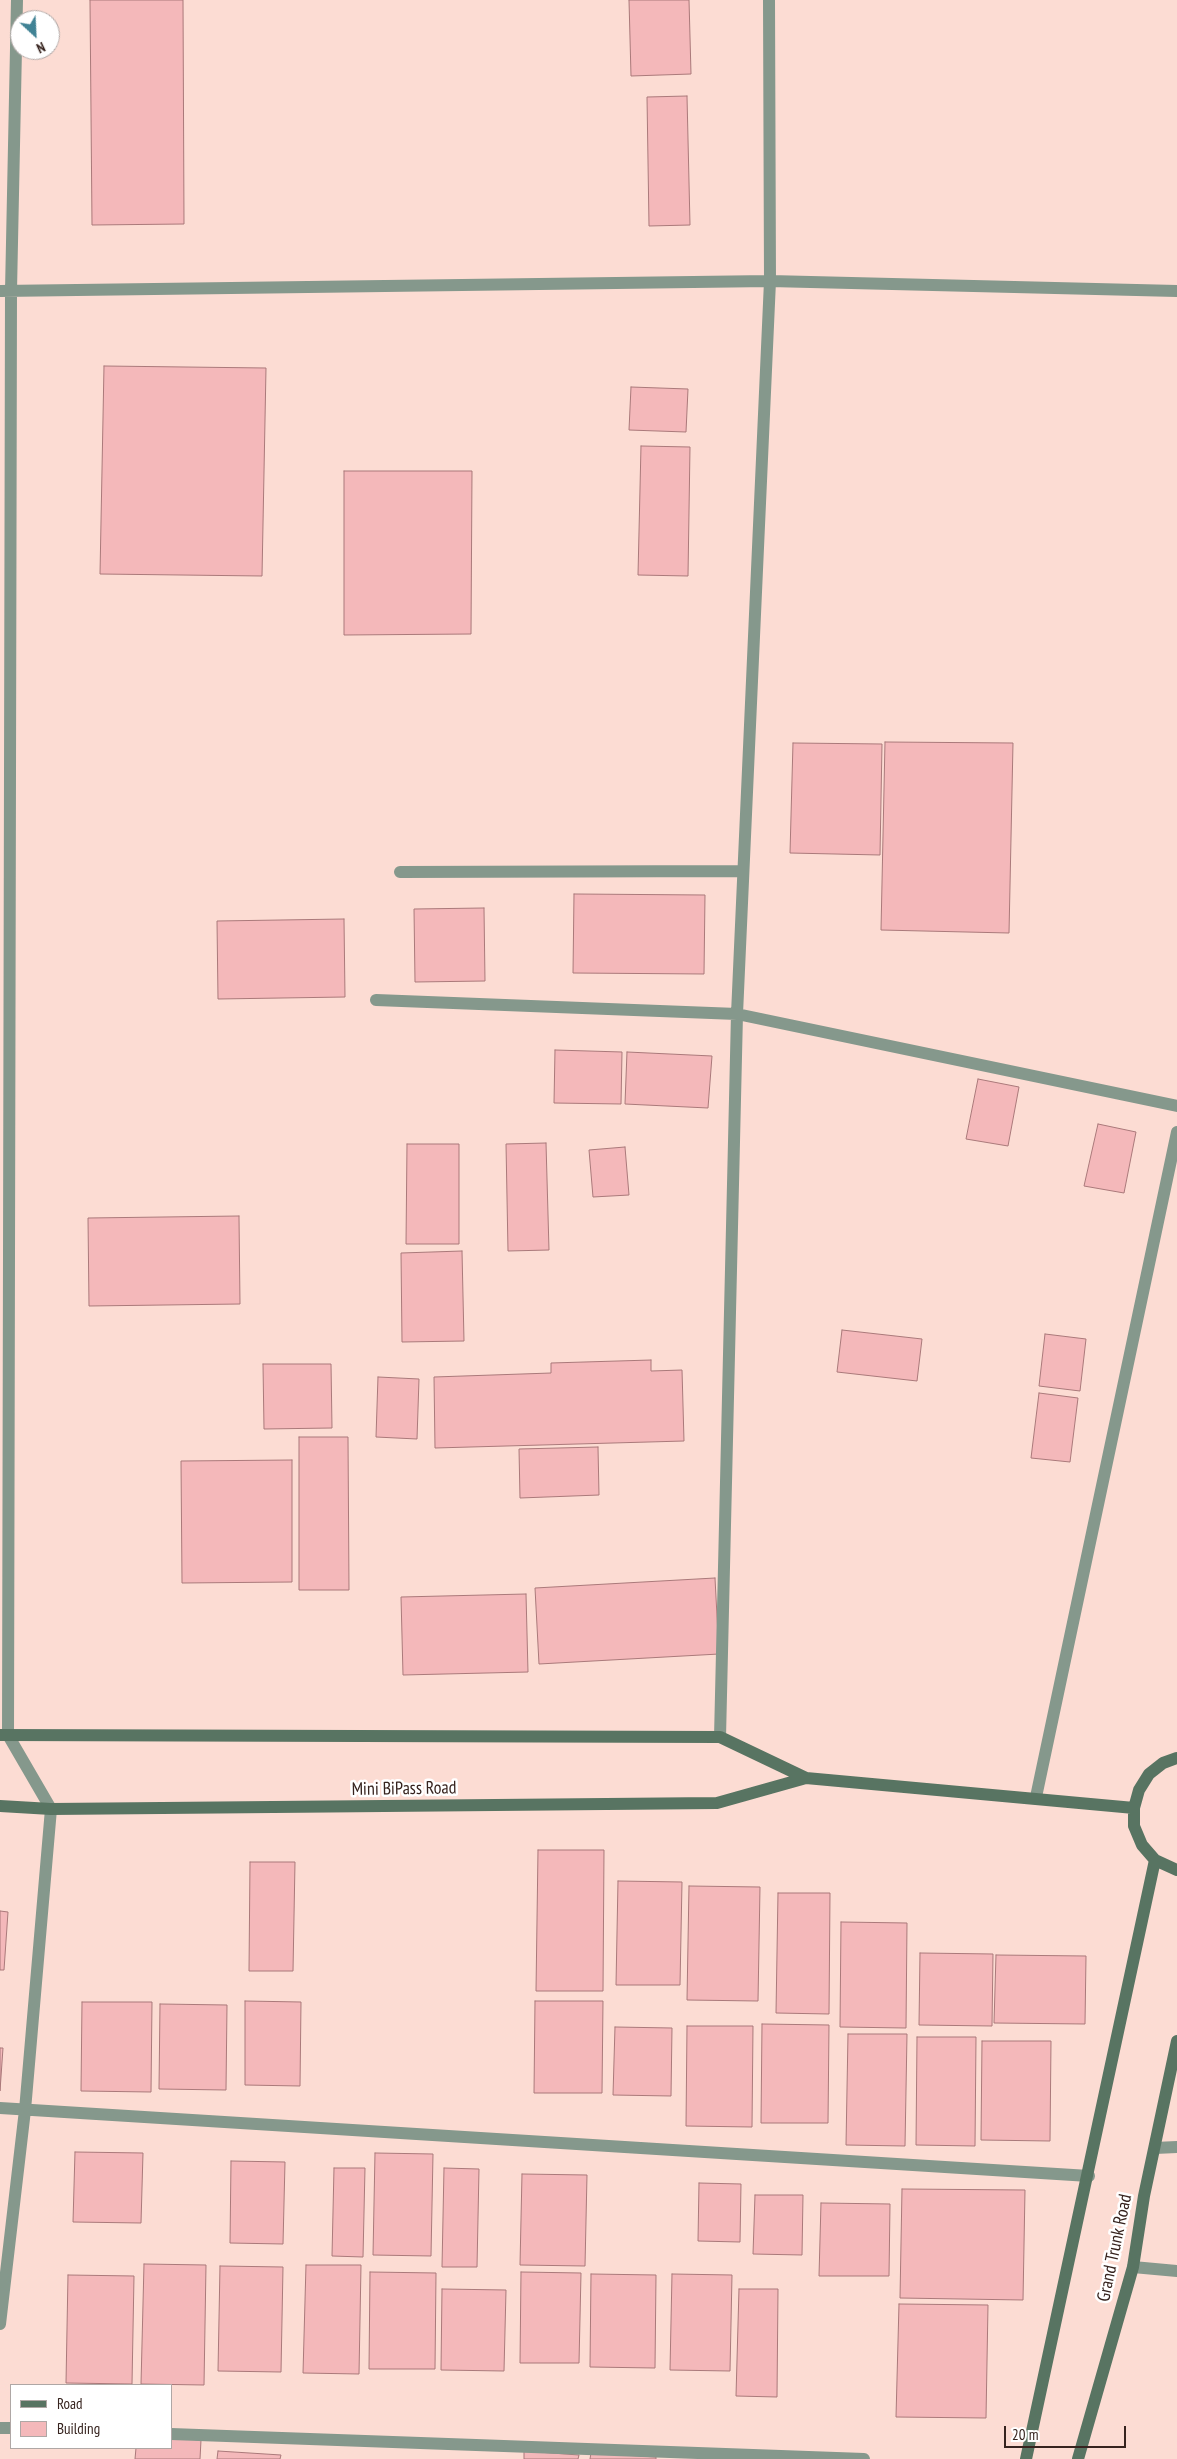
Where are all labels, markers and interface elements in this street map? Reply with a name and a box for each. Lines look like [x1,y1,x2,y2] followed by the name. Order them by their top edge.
[10,10,60,60] north arrow
[34,38,48,57] text: N
[351,1777,457,1801] street label: Mini BiPass Road
[1093,2192,1137,2304] street label: Grand Trunk Road
[10,2384,172,2449] legend
[57,2394,83,2413] text: Road
[1007,2416,1130,2448] scale bar
[57,2419,100,2438] text: Building
[1012,2425,1038,2444] text: 20 m

